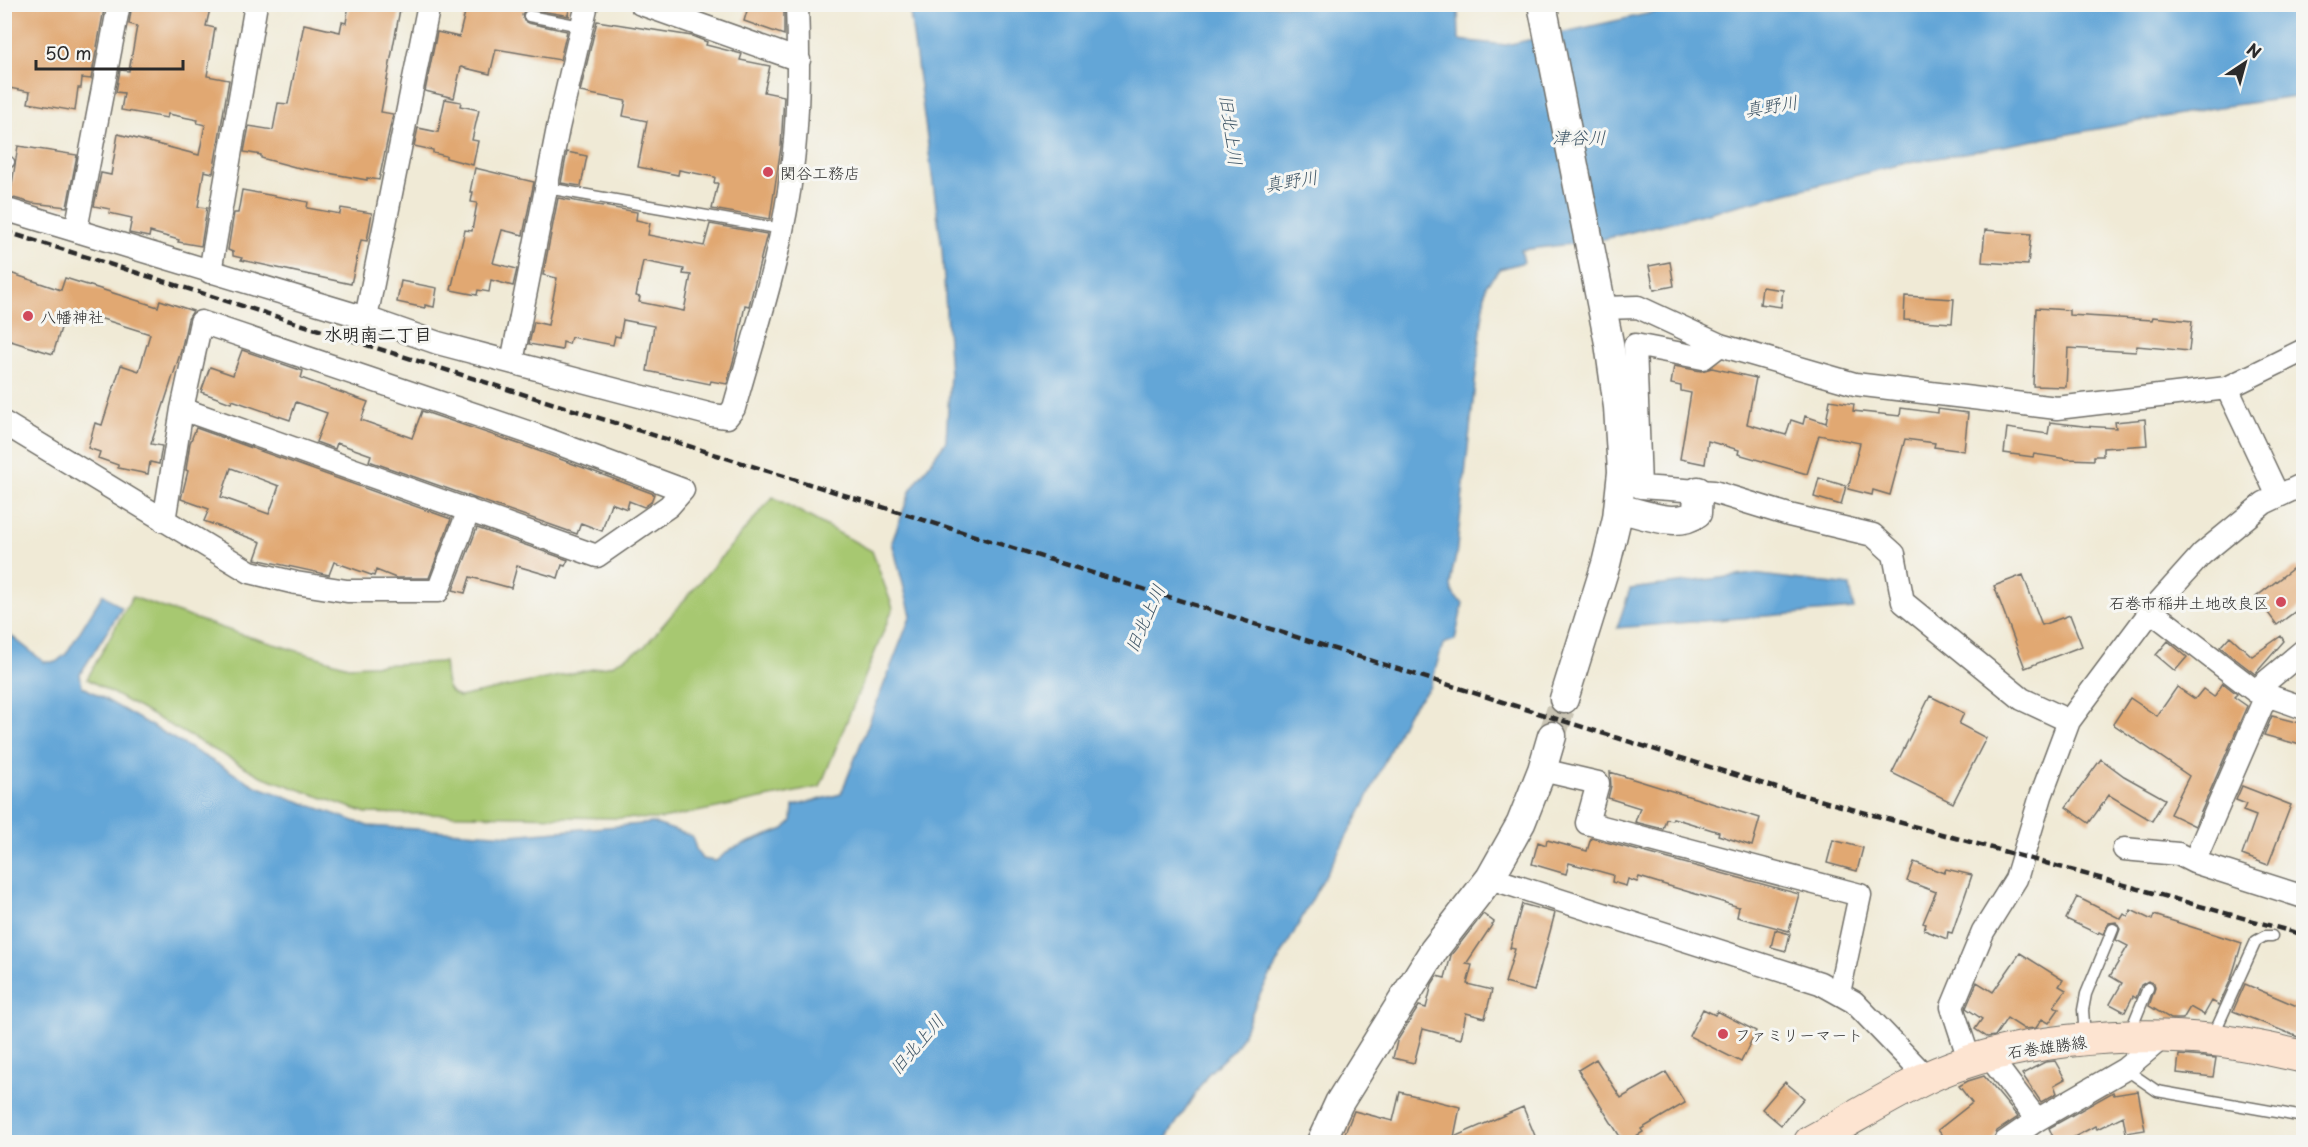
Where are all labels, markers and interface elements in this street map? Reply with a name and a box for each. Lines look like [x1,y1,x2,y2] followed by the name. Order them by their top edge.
[36,33,183,71] scale bar
[2215,33,2275,93] north arrow
[2242,37,2267,63] text: N
[45,39,92,66] text: 50 m
[1742,87,1800,123] water label: 真野川
[1214,92,1250,168] water label: 旧北上川
[1552,123,1606,150] water label: 津谷川
[780,160,860,184] place label: 関谷工務店
[1262,162,1320,198] water label: 真野川
[761,165,775,179] marker: 関谷工務店
[40,304,104,328] place label: 八幡神社
[21,309,35,323] marker: 八幡神社
[324,320,432,347] district label: 水明南二丁目
[1117,580,1171,656] water label: 旧北上川
[2109,590,2269,614] place label: 石巻市稲井土地改良区
[2274,595,2288,609] marker: 石巻市稲井土地改良区
[882,1008,950,1080] water label: 旧北上川
[1735,1022,1863,1046] place label: ファミリーマート
[1716,1027,1730,1041] marker: ファミリーマート
[2006,1029,2088,1063] street label: 石巻雄勝線

